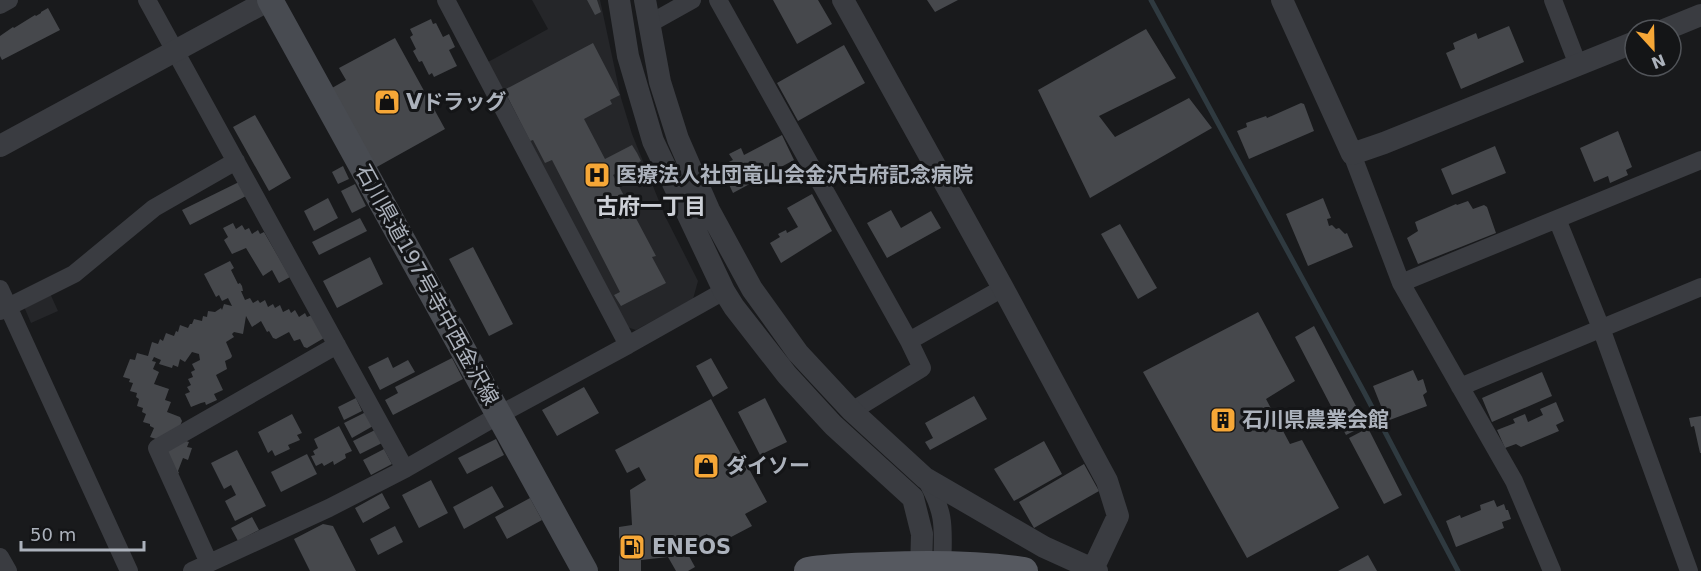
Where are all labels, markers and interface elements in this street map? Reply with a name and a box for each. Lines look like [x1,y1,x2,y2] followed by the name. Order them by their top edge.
[1623,18,1683,78] north arrow
[1649,50,1668,73] text: N
[372,87,402,117] shop icon: Vドラッグ
[406,90,506,114] place label: Vドラッグ
[582,160,612,190] hospital icon: 医療法人社団竜山会金沢古府記念病院
[351,161,503,409] street label: 石川県道197号寺中西金沢線
[616,163,973,187] place label: 医療法人社団竜山会金沢古府記念病院
[596,194,706,219] district label: 古府一丁目
[1208,405,1238,435] building icon: 石川県農業会館
[1242,408,1389,432] place label: 石川県農業会館
[691,451,721,481] shop icon: ダイソー
[726,454,810,478] place label: ダイソー
[21,514,144,552] scale bar
[30,524,76,545] text: 50 m
[617,532,647,562] fuel station icon: ENEOS
[652,535,731,559] place label: ENEOS

